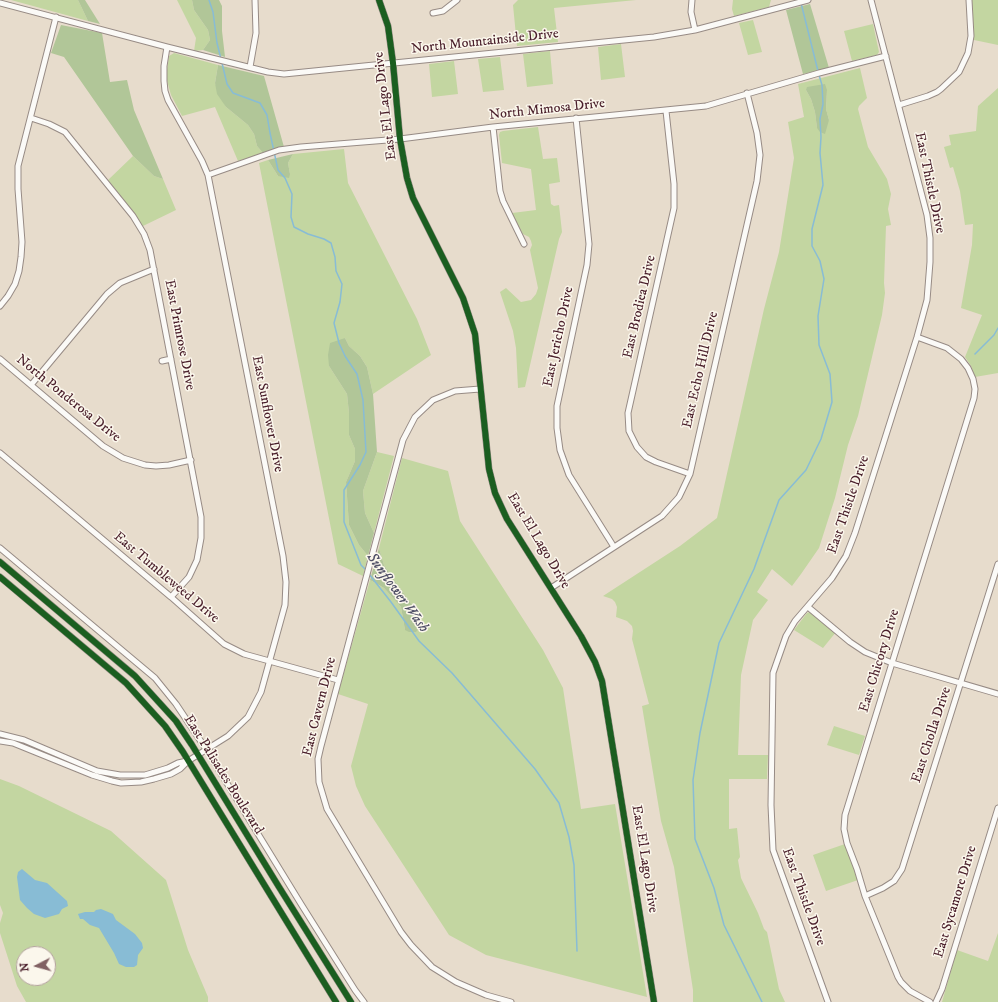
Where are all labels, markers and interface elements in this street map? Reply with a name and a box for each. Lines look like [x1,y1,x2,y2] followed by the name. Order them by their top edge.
[411,26,559,58] street label: North Mountainside Drive
[371,51,401,161] street label: East El Lago Drive
[488,96,606,124] street label: North Mimosa Drive
[910,131,948,235] street label: East Thistle Drive
[620,254,660,360] street label: East Brodiea Drive
[160,278,198,392] street label: East Primrose Drive
[540,285,578,389] street label: East Jericho Drive
[679,310,723,430] street label: East Echo Hill Drive
[12,352,124,446] street label: North Ponderosa Drive
[247,354,287,474] street label: East Sunflower Drive
[824,454,874,556] street label: East Thistle Drive
[503,490,573,592] street label: East El Lago Drive
[110,529,222,627] street label: East Tumbleweed Drive
[362,550,432,636] water label: Sunflower Wash
[856,607,904,715] street label: East Chicory Drive
[300,656,340,758] street label: East Cavern Drive
[909,685,955,785] street label: East Cholla Drive
[179,712,267,838] street label: East Palisades Boulevard
[627,804,661,914] street label: East El Lago Drive
[931,844,981,960] street label: East Sycamore Drive
[778,846,828,948] street label: East Thistle Drive
[16,946,56,986] north arrow
[18,962,32,972] text: N

